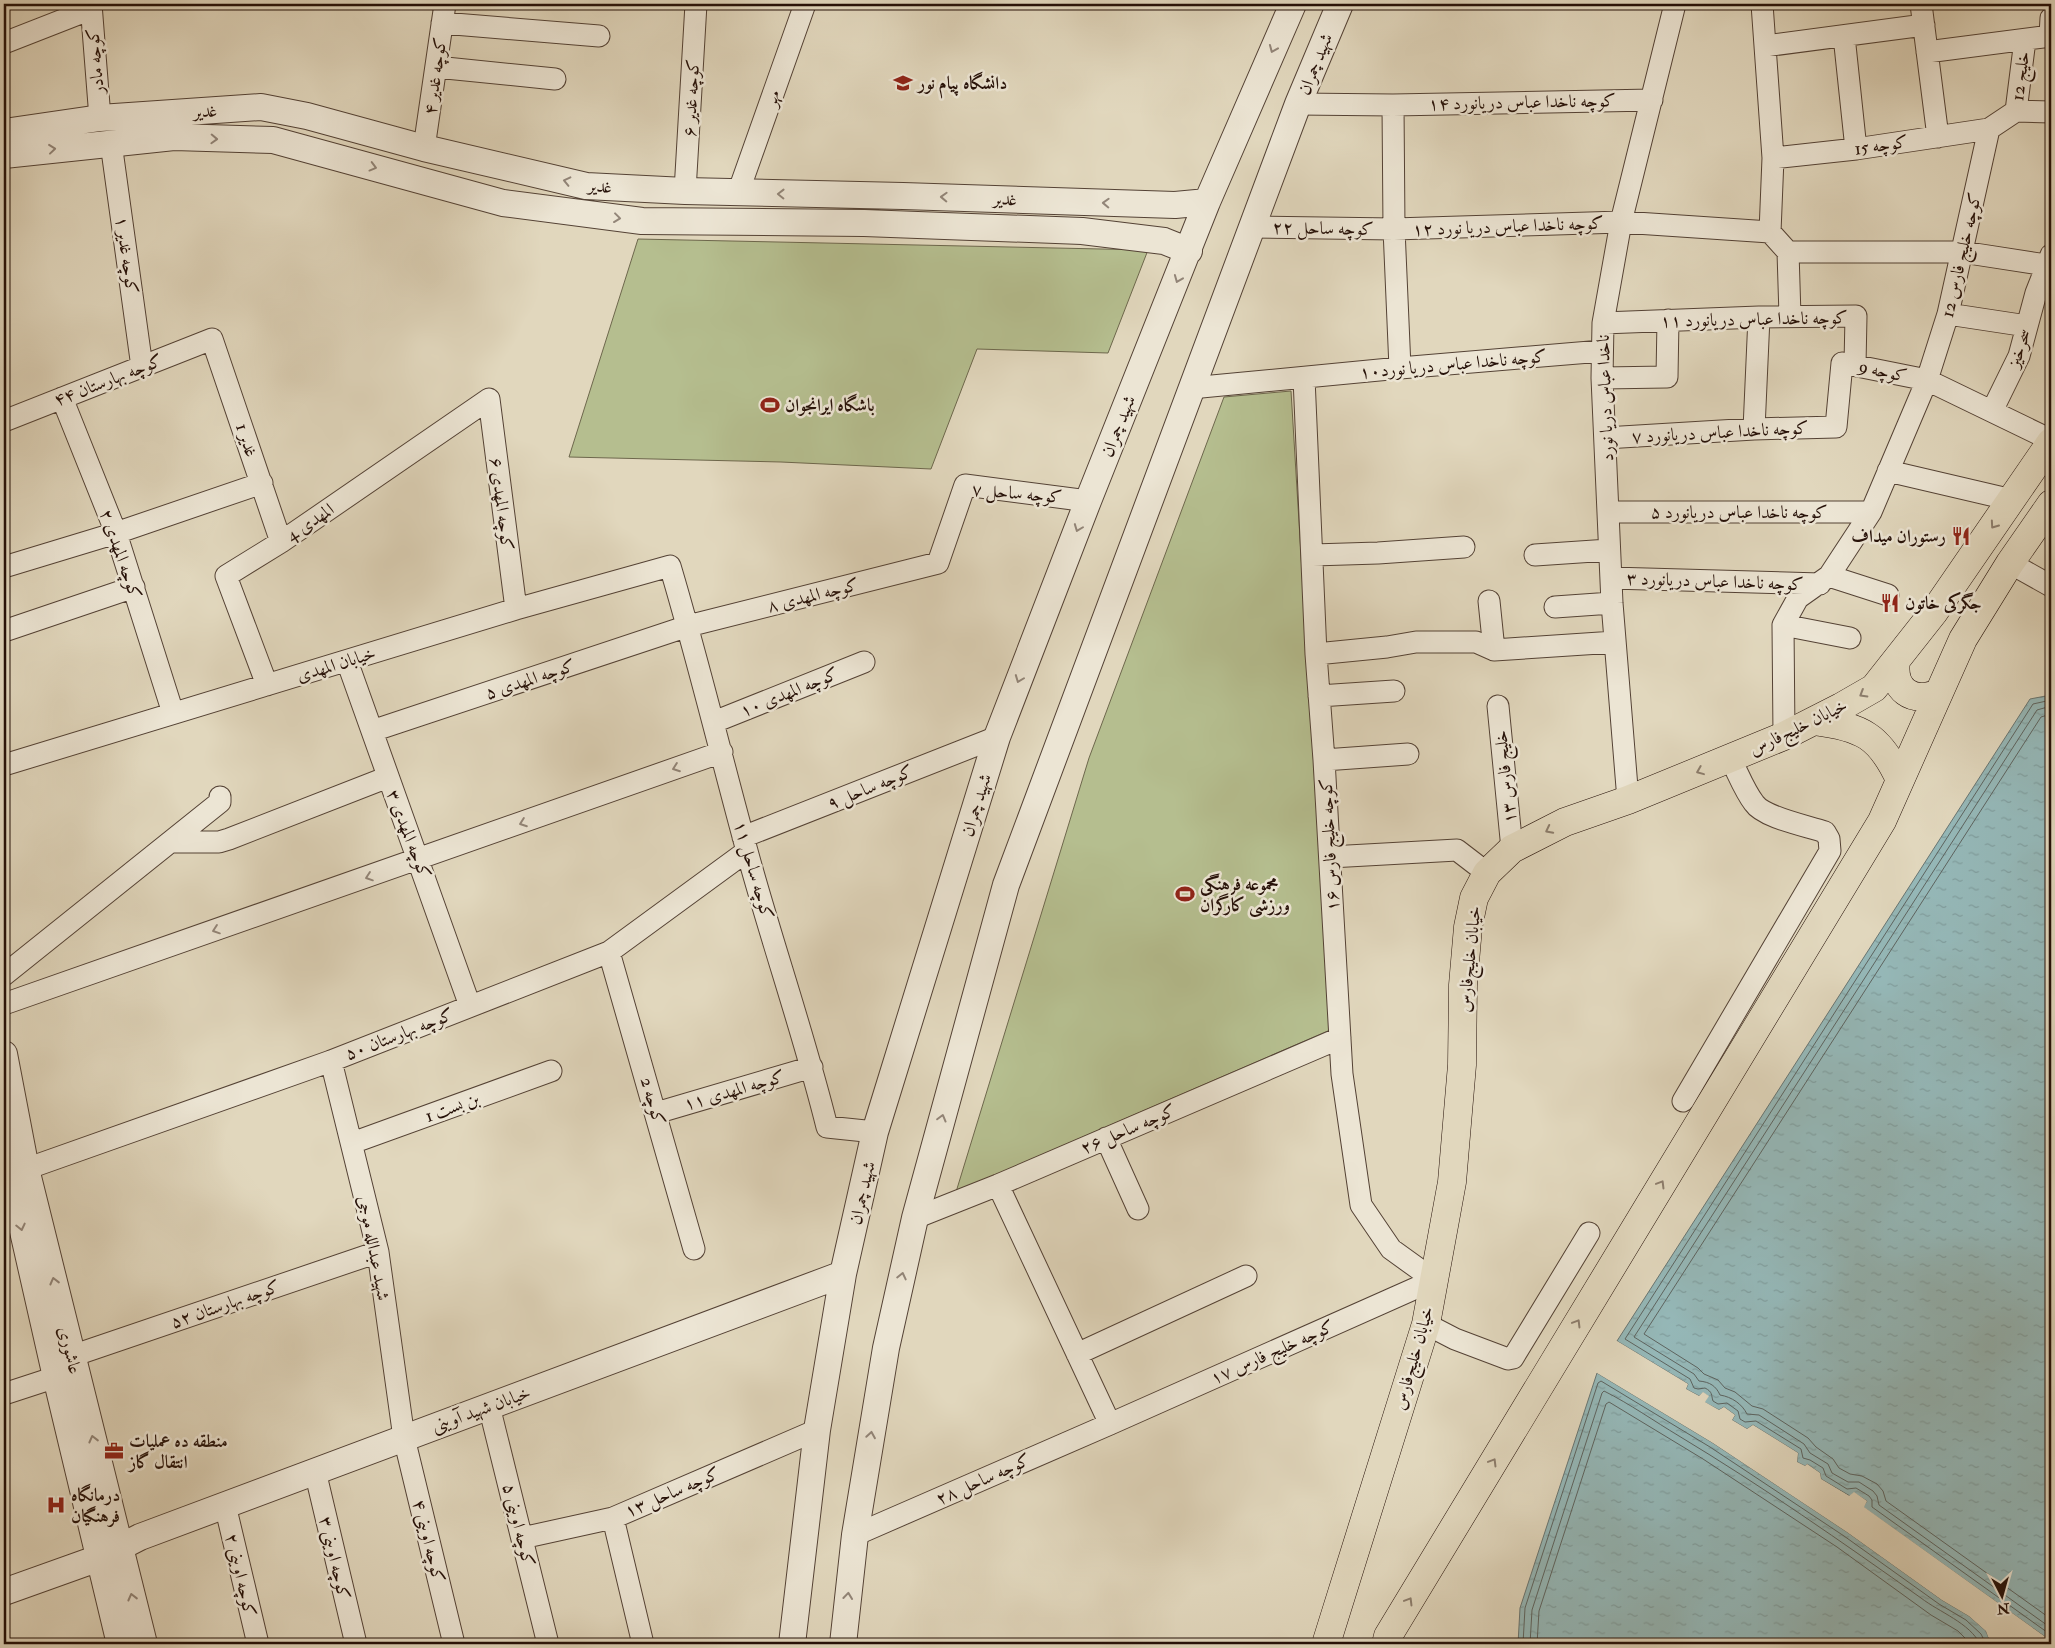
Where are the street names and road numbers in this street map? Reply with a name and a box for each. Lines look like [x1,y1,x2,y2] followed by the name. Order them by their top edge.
[81,27,111,97] street label: کوچه مادر
[1293,30,1338,98] street label: شهید چمران
[419,36,453,116] street label: کوچه غدیر ۴
[2006,50,2039,103] street label: خلیج 12
[678,58,706,138] street label: کوچه غدیر ۶
[758,87,786,111] street label: مهر
[1428,89,1616,117] street label: کوچه ناخدا عباس دریانورد ۱۴
[190,99,218,124] street label: غدیر
[1853,130,1909,162] street label: کوچه 15
[585,174,613,199] street label: غدیر
[991,188,1017,211] street label: غدیر
[1936,190,1991,321] street label: کوچه خلیج فارس 12
[1412,212,1604,242] street label: کوچه ناخدا عباس دریا نورد ۱۲
[109,215,143,295] street label: کوچه غدیر ۱
[1272,216,1374,242] street label: کوچه ساحل ۲۲
[1660,306,1848,334] street label: کوچه ناخدا عباس دریانورد ۱۱
[2002,326,2037,372] street label: سحرخیز
[1592,334,1619,462] street label: ناخدا عباس دریا نورد
[1359,345,1548,385] street label: کوچه ناخدا عباس دریا نورد۱۰
[51,349,166,413] street label: کوچه بهارستان ۴۴
[1854,355,1909,389] street label: کوچه 9
[1096,392,1141,460] street label: شهید چمران
[1631,416,1809,450] street label: کوچه ناخدا عباس دریانورد ۷
[230,420,263,460] street label: غدیر 1
[483,456,519,552] street label: کوچه المهدی ۶
[971,478,1063,510] street label: کوچه ساحل ۷
[282,498,339,547] street label: المهدی 4
[1650,501,1828,525] street label: کوچه ناخدا عباس دریانورد ۵
[93,506,147,602] street label: کوچه المهدی ۲
[1626,567,1804,597] street label: کوچه ناخدا عباس دریانورد ۳
[765,573,861,619] street label: کوچه المهدی ۸
[294,642,378,687] street label: خیابان المهدی
[482,654,578,706] street label: کوچه المهدی ۵
[737,662,842,724] street label: کوچه المهدی ۱۰
[1745,694,1853,765] street label: خیابان خلیج‌فارس
[1489,729,1526,825] street label: خلیج فارس ۱۳
[824,760,917,816] street label: کوچه ساحل ۹
[956,771,997,839] street label: شهید چمران
[1315,778,1348,912] street label: کوچه خلیج فارس ۱۶
[380,786,436,882] street label: کوچه المهدی ۳
[728,818,779,922] street label: کوچه ساحل ۱۱
[1452,905,1490,1014] street label: خیابان خلیج‌فارس
[342,1003,457,1067] street label: کوچه بهارستان ۵۰
[681,1065,788,1117] street label: کوچه المهدی ۱۱
[634,1075,670,1128] street label: کوچه 2
[422,1087,483,1128] street label: بن بست 1
[1077,1099,1180,1161] street label: کوچه ساحل ۲۶
[844,1159,881,1227] street label: شهید چمران
[352,1194,395,1303] street label: شهید عبدالله موجی
[167,1275,283,1335] street label: کوچه بهارستان ۵۲
[1388,1304,1443,1414] street label: خیابان خلیج‌فارس
[1207,1315,1339,1394] street label: کوچه خلیج فارس ۱۷
[52,1324,87,1376] street label: عاشوری
[428,1381,534,1438] street label: خیابان شهید آوینی
[932,1448,1035,1511] street label: کوچه ساحل ۲۸
[621,1462,724,1524] street label: کوچه ساحل ۱۳
[496,1481,540,1569] street label: کوچه اوینی ۵
[406,1497,450,1585] street label: کوچه اوینی ۴
[313,1514,355,1602] street label: کوچه اوینی ۳
[219,1531,261,1619] street label: کوچه اوینی ۲

